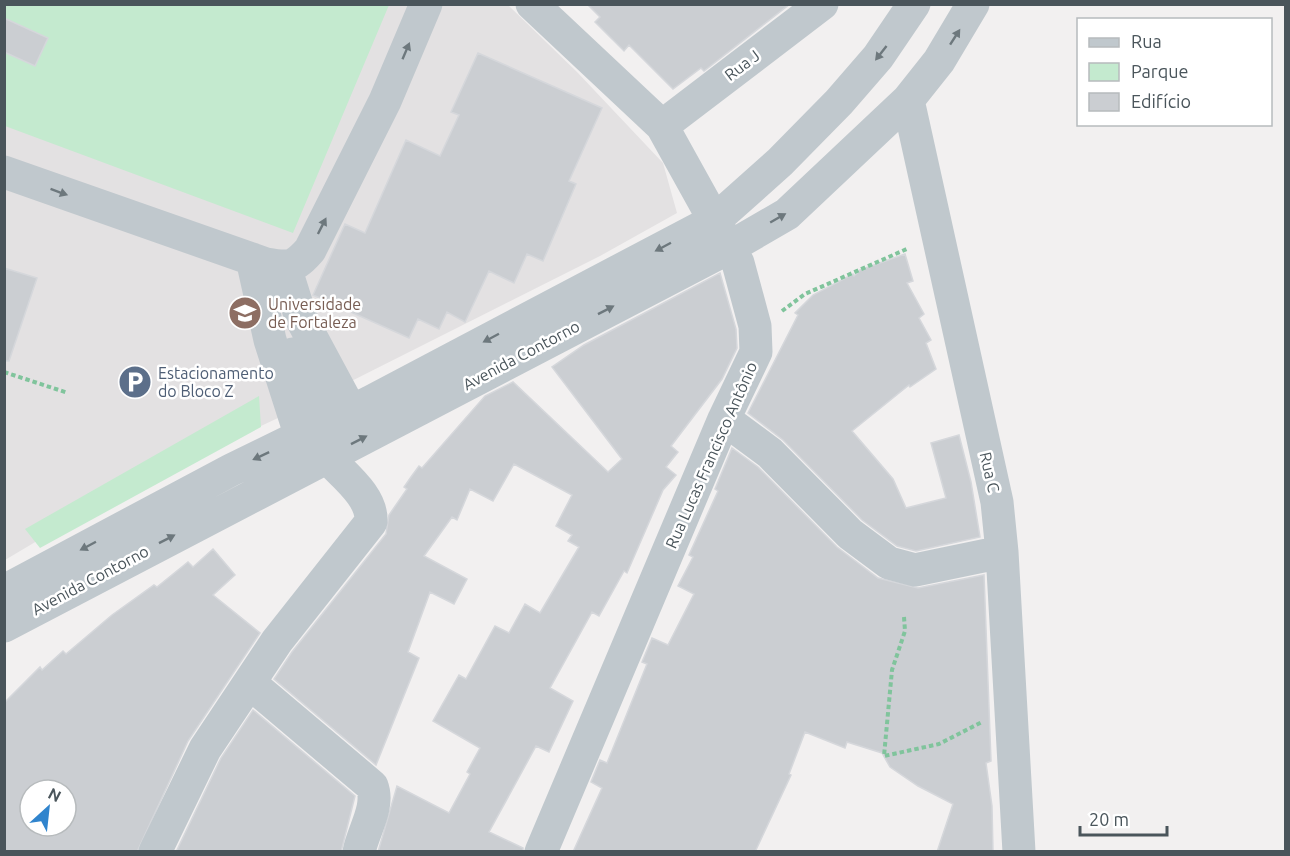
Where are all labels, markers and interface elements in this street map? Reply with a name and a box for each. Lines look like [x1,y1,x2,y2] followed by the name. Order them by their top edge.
[1077,18,1272,126] legend
[949,29,960,45] one-way arrow
[1131,31,1162,51] text: Rua
[401,41,411,59] one-way arrow
[876,45,888,60] one-way arrow
[721,46,763,84] street label: Rua J
[1131,61,1188,81] text: Parque
[1131,91,1191,111] text: Edifício
[51,188,69,198] one-way arrow
[770,213,786,224] one-way arrow
[316,217,326,235] one-way arrow
[654,242,672,252] one-way arrow
[227,295,263,331] school or university icon: Universidade de Fortaleza
[268,295,361,331] place label: Universidade de Fortaleza
[597,305,615,315] one-way arrow
[460,317,582,393] street label: Avenida Contorno
[482,333,499,343] one-way arrow
[662,359,760,551] street label: Rua Lucas Francisco Antônio
[117,364,153,400] parking icon: Estacionamento do Bloco Z
[158,364,274,400] place label: Estacionamento do Bloco Z
[350,435,368,445] one-way arrow
[977,450,1003,494] street label: Rua C
[252,451,269,460] one-way arrow
[159,534,176,544] one-way arrow
[79,541,96,551] one-way arrow
[29,542,151,618] street label: Avenida Contorno
[18,778,78,838] north arrow
[45,784,64,805] text: N
[1080,799,1167,837] scale bar
[1089,809,1129,829] text: 20 m

